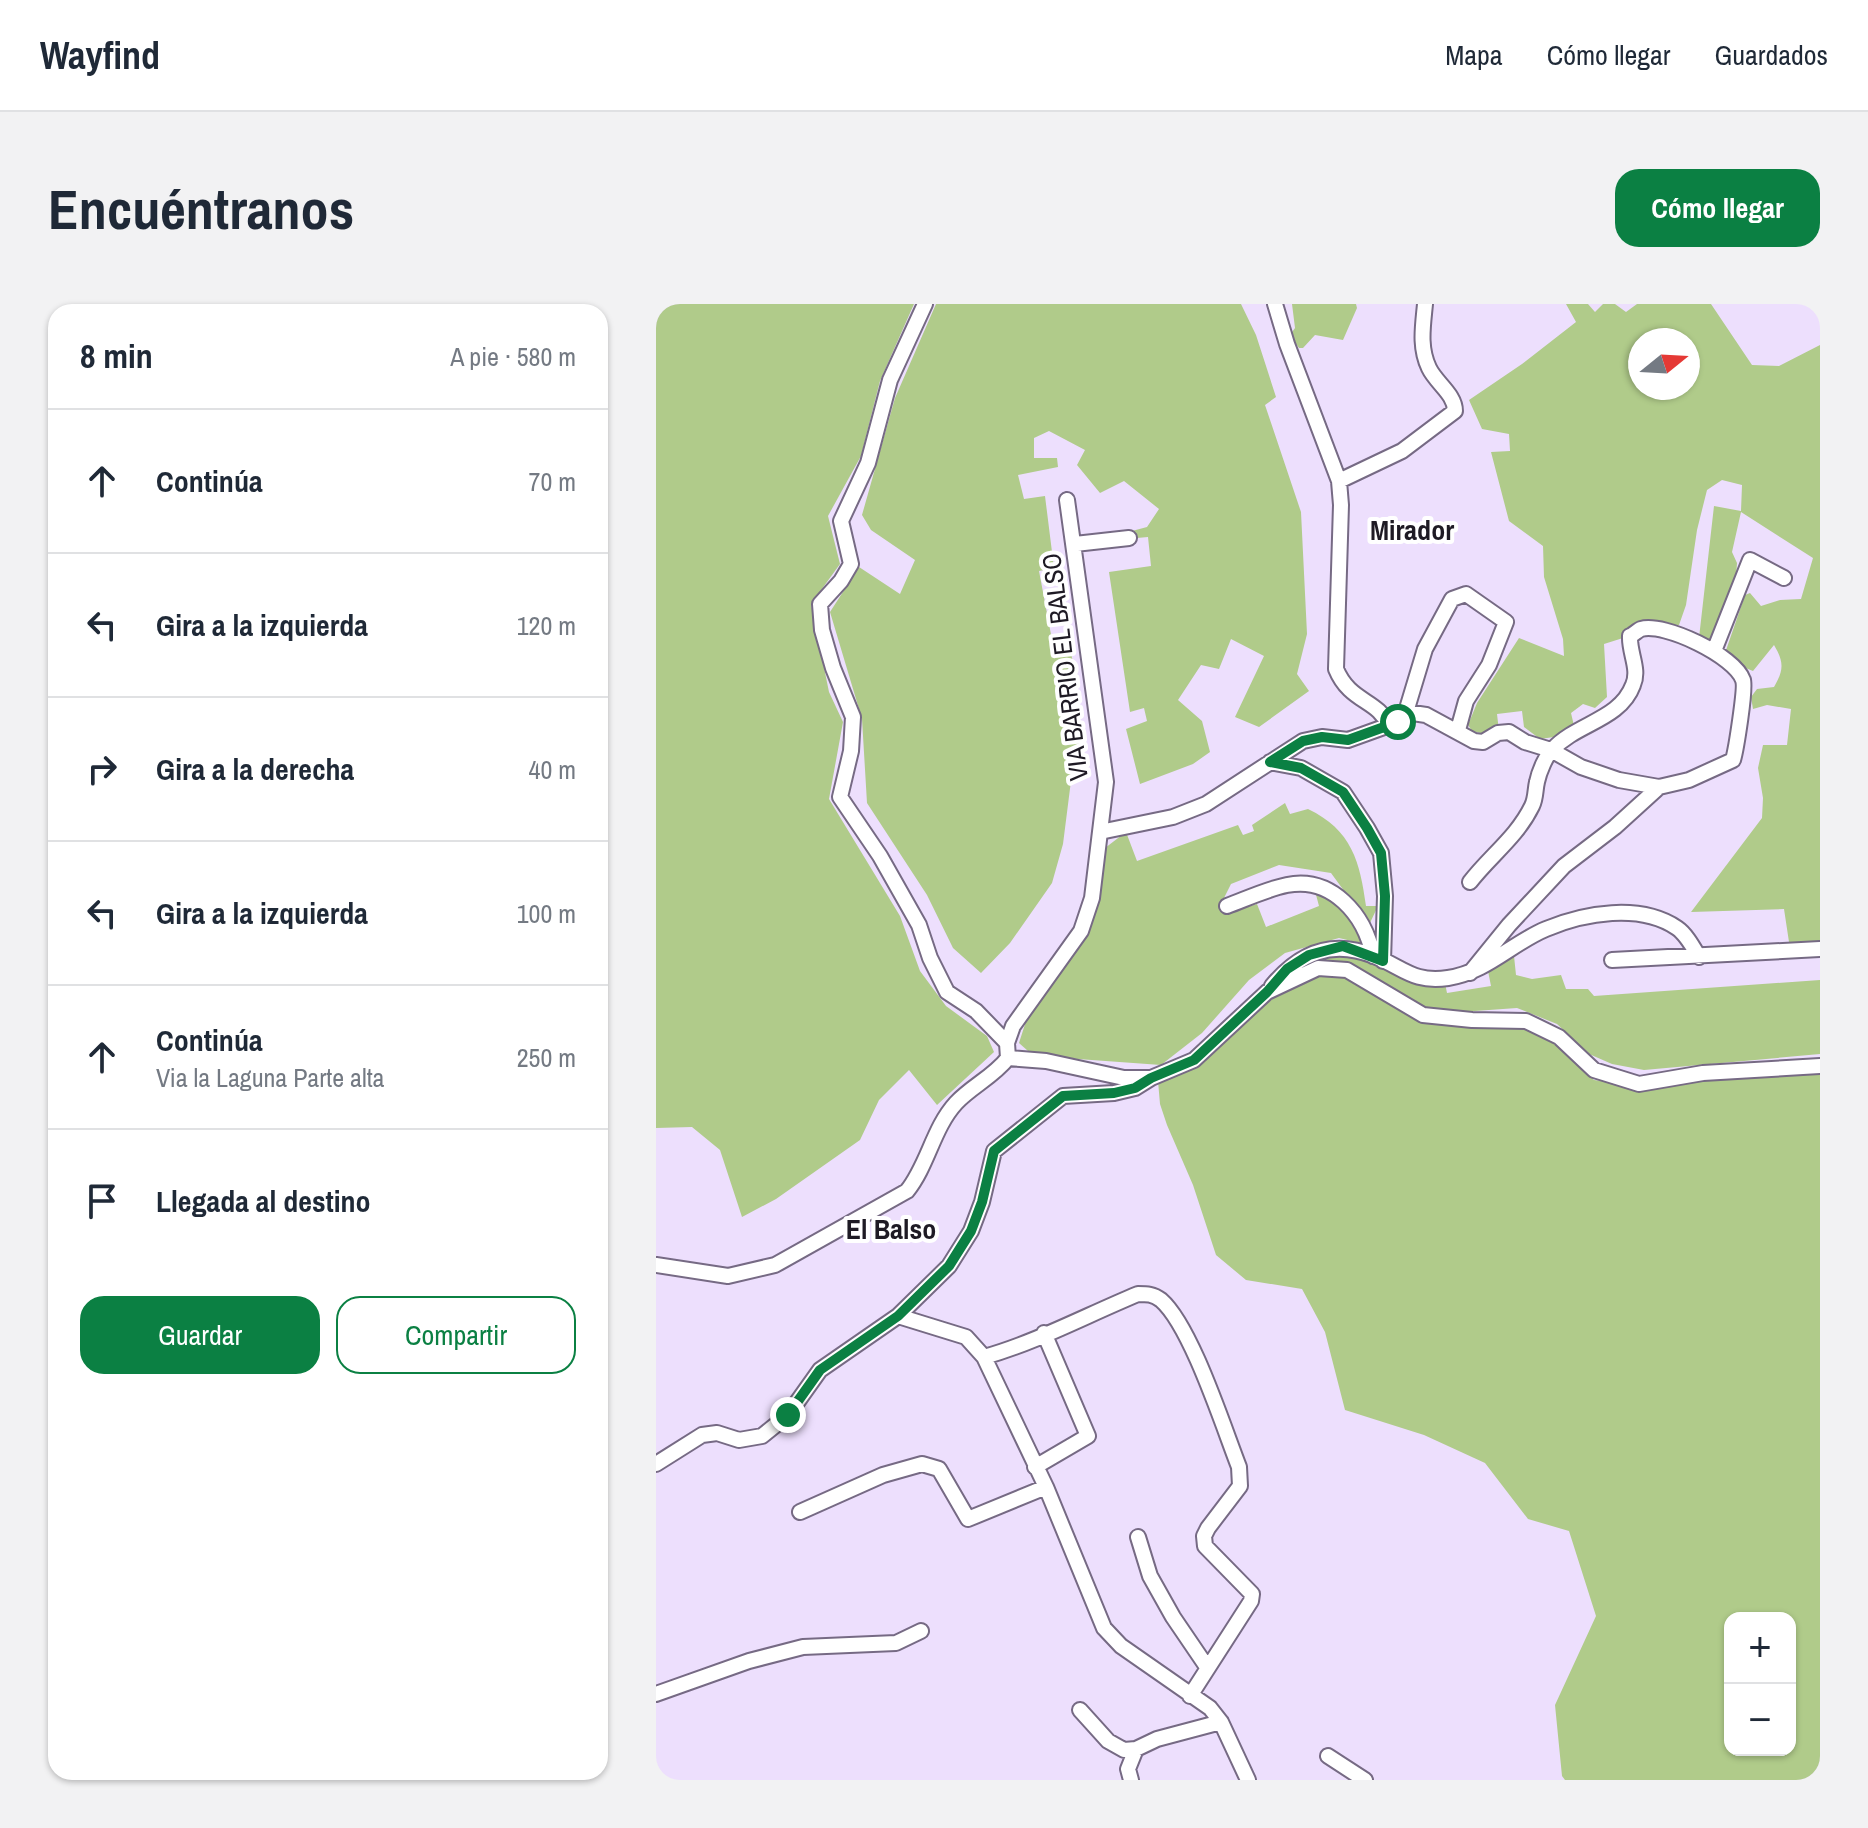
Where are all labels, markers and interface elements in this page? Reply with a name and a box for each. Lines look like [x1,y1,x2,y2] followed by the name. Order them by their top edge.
[40,30,160,81] text: Wayfind
[1445,36,1503,74] text: Mapa
[1547,36,1670,74] text: Cómo llegar
[1714,36,1828,74] text: Guardados
[1615,169,1820,247] button: Cómo llegar
[48,171,354,246] text: Encuéntranos
[1628,328,1700,400] north arrow
[80,333,153,379] text: 8 min
[450,339,576,374] text: A pie · 580 m
[80,459,124,503] icon: ahead
[156,461,263,501] text: Continúa
[529,464,576,499] text: 70 m
[1370,511,1454,549] district label: Mirador
[1033,551,1096,783] street label: VIA BARRIO EL BALSO
[80,603,124,647] icon: left
[156,605,368,645] text: Gira a la izquierda
[517,608,576,643] text: 120 m
[1380,704,1416,740] route start
[80,747,124,791] icon: right
[156,749,354,789] text: Gira a la derecha
[529,752,576,787] text: 40 m
[80,891,124,935] icon: left
[156,893,368,933] text: Gira a la izquierda
[517,896,576,931] text: 100 m
[156,1020,263,1060] text: Continúa
[80,1035,124,1079] icon: ahead
[517,1040,576,1075] text: 250 m
[156,1060,384,1095] text: Via la Laguna Parte alta
[80,1179,124,1223] icon: arrive
[156,1181,371,1221] text: Llegada al destino
[846,1210,936,1248] district label: El Balso
[80,1296,320,1374] button: Guardar
[336,1296,576,1374] button: Compartir
[770,1397,806,1433] route end
[1724,1612,1796,1756] map controls
[1724,1612,1796,1684] button: +
[1724,1684,1796,1756] button: −

